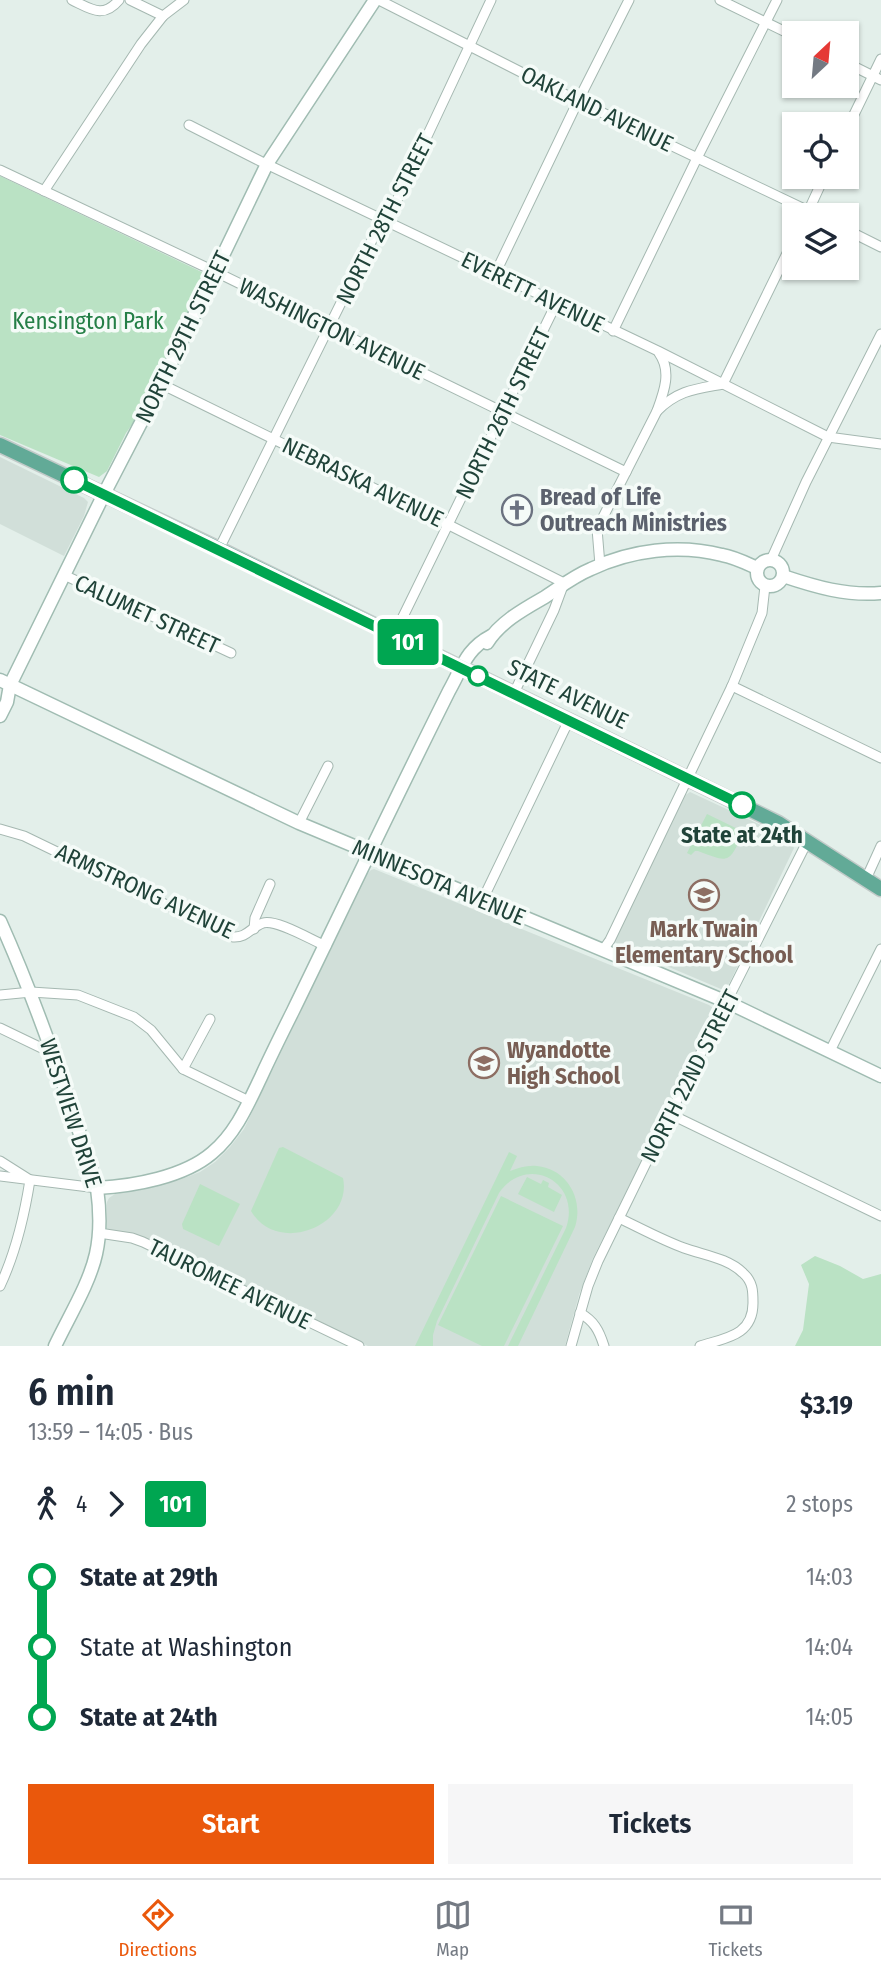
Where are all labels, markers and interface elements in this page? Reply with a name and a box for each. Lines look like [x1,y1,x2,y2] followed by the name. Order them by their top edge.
[782,21,859,98] north arrow
[782,21,859,280] map controls
[516,60,678,158] street label: OAKLAND AVENUE
[782,112,859,189] button: locate
[330,129,440,309] street label: NORTH 28TH STREET
[782,203,859,280] button: layers
[457,245,609,339] street label: EVERETT AVENUE
[129,246,237,427] street label: NORTH 29TH STREET
[234,272,430,386] street label: WASHINGTON AVENUE
[12,307,164,335] park label: Kensington Park
[449,322,557,503] street label: NORTH 26TH STREET
[278,431,448,533] street label: NEBRASKA AVENUE
[61,467,87,493] unlabelled marker
[540,483,727,537] place label: Bread of Life Outreach Ministries
[500,493,534,527] church icon: Bread of Life Outreach Ministries
[70,568,224,660] street label: CALUMET STREET
[368,619,448,665] line badge: 101
[392,628,424,656] text: 101
[503,653,633,735] street label: STATE AVENUE
[468,666,488,686] unlabelled marker
[729,792,755,818] marker: State at 24th
[681,821,803,849] place label: State at 24th
[348,833,530,931] street label: MINNESOTA AVENUE
[51,837,239,945] street label: ARMSTRONG AVENUE
[687,878,721,912] school or university icon: Mark Twain Elementary School
[615,915,794,969] place label: Mark Twain Elementary School
[634,985,746,1167] street label: NORTH 22ND STREET
[34,1035,108,1191] street label: WESTVIEW DRIVE
[507,1036,621,1090] place label: Wyandotte High School
[467,1046,501,1080] school or university icon: Wyandotte High School
[144,1233,316,1335] street label: TAUROMEE AVENUE
[28,1369,115,1415] text: 6 min
[800,1390,853,1421] text: $3.19
[28,1418,193,1446] text: 13:59 – 14:05 · Bus
[28,1485,66,1523] icon: walk
[97,1485,135,1523] icon: forward
[76,1490,87,1518] text: 4
[159,1490,192,1518] text: 101
[786,1490,853,1518] text: 2 stops
[80,1562,218,1593] text: State at 29th
[806,1563,853,1591] text: 14:03
[80,1632,292,1663] text: State at Washington
[805,1633,853,1661] text: 14:04
[80,1702,218,1733] text: State at 24th
[805,1703,853,1731] text: 14:05
[28,1784,434,1864] button: Start
[448,1784,853,1864] button: Tickets
[118,1896,197,1961] tab: Directions
[434,1896,472,1961] tab: Map
[708,1896,763,1961] tab: Tickets

